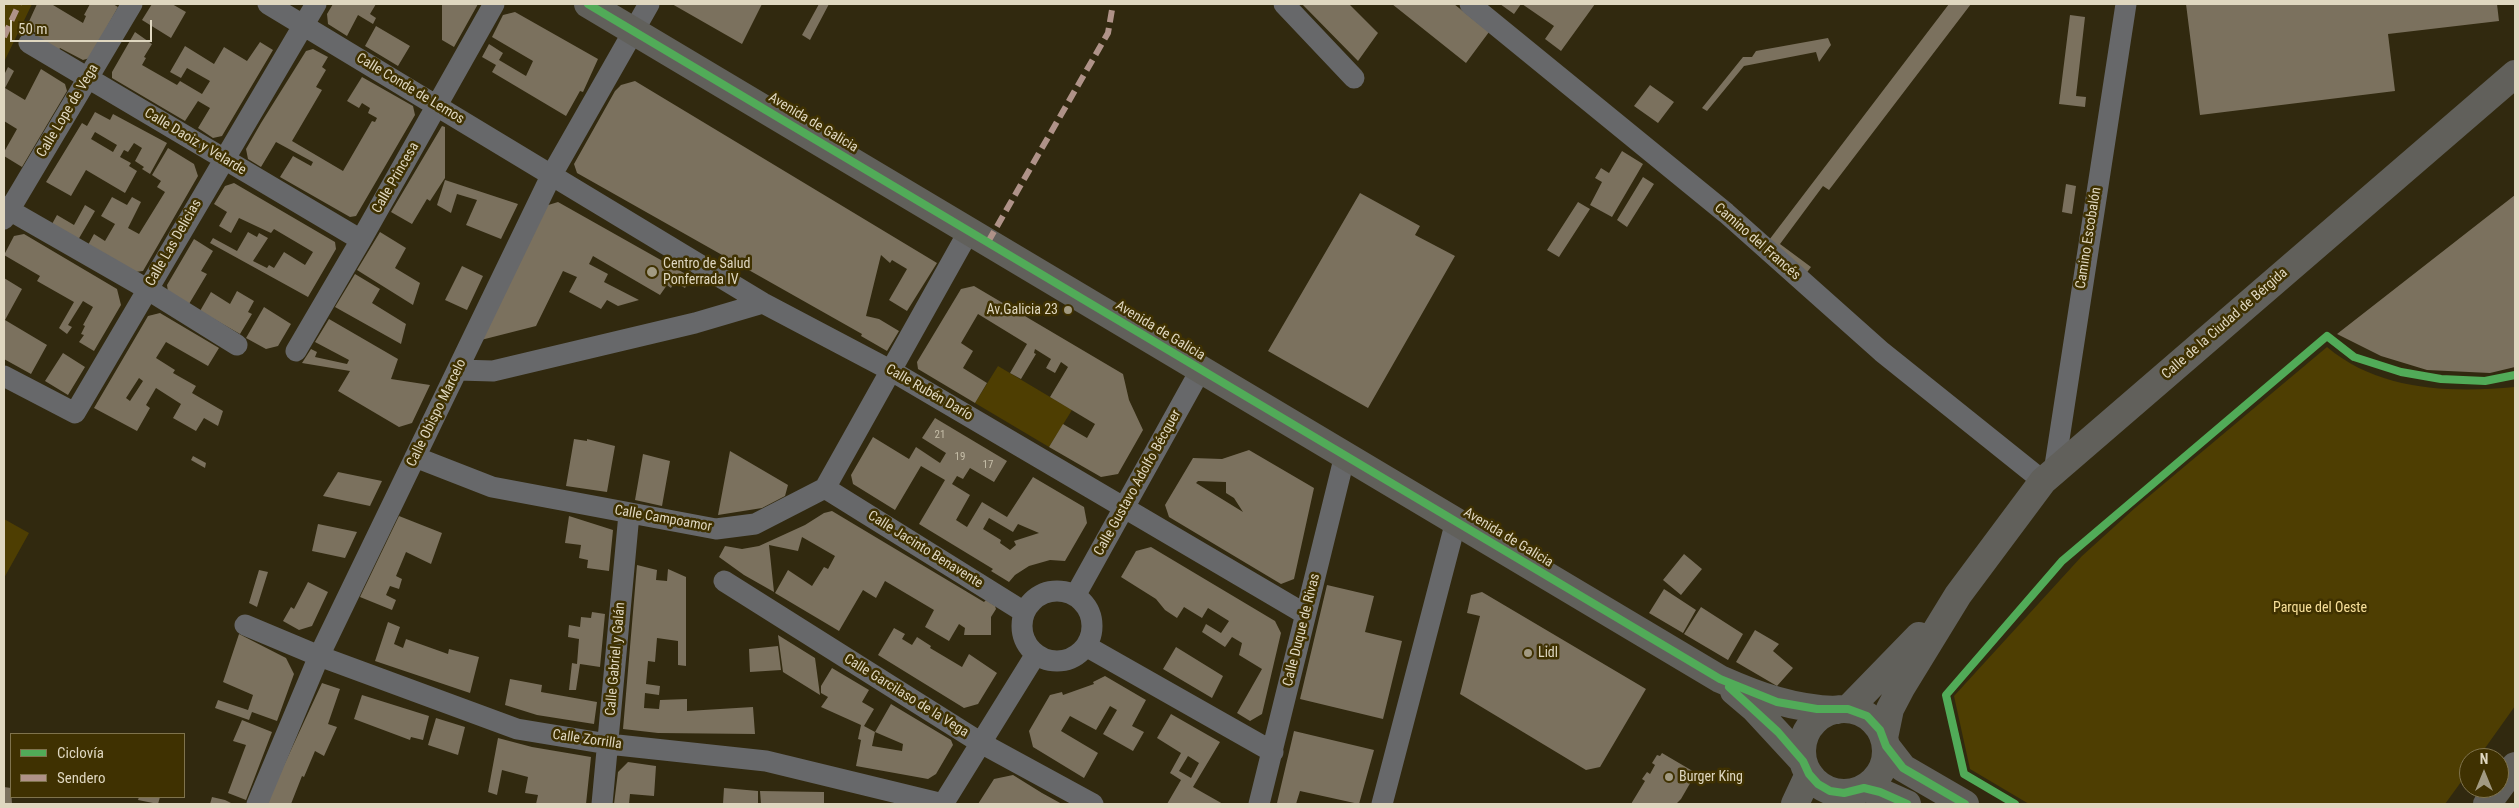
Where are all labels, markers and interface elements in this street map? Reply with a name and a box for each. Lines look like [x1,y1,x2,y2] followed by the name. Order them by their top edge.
[12,10,155,42] scale bar
[18,20,48,38] text: 50 m
[353,50,467,128] street label: Calle Conde de Lemos
[34,61,102,161] street label: Calle Lope de Vega
[765,90,861,156] street label: Avenida de Galicia
[141,105,249,179] street label: Calle Daoiz y Velarde
[369,140,423,216] street label: Calle Princesa
[2073,186,2105,290] street label: Camino Escobalón
[142,197,206,289] street label: Calle Las Delicias
[1710,200,1804,284] street label: Camino del Francés
[663,256,750,288] place label: Centro de Salud Ponferrada IV
[645,265,659,279] marker: Centro de Salud Ponferrada IV
[2159,265,2291,383] street label: Calle de la Ciudad de Bérgida
[1112,298,1208,364] street label: Avenida de Galicia
[986,302,1058,318] place label: Av.Galicia 23
[1062,304,1074,316] marker: Av.Galicia 23
[404,356,470,470] street label: Calle Obispo Marcelo
[882,361,976,425] street label: Calle Rubén Darío
[1091,407,1185,559] street label: Calle Gustavo Adolfo Bécquer
[935,428,945,442] house number: 21
[955,450,965,464] house number: 19
[983,458,993,472] house number: 17
[613,502,713,536] street label: Calle Campoamor
[1460,505,1556,571] street label: Avenida de Galicia
[864,508,986,592] street label: Calle Jacinto Benavente
[1280,572,1324,688] street label: Calle Duque de Rivas
[2273,600,2367,616] park label: Parque del Oeste
[603,602,629,716] street label: Calle Gabriel y Galán
[1538,645,1558,661] place label: Lidl
[1522,647,1534,659] marker: Lidl
[841,651,971,741] street label: Calle Garcilaso de la Vega
[551,727,623,753] street label: Calle Zorrilla
[10,733,185,798] legend
[57,744,104,762] text: Ciclovía
[2459,748,2509,798] north arrow
[2480,751,2488,767] text: N
[57,769,106,787] text: Sendero
[1679,769,1743,785] place label: Burger King
[1663,771,1675,783] marker: Burger King

